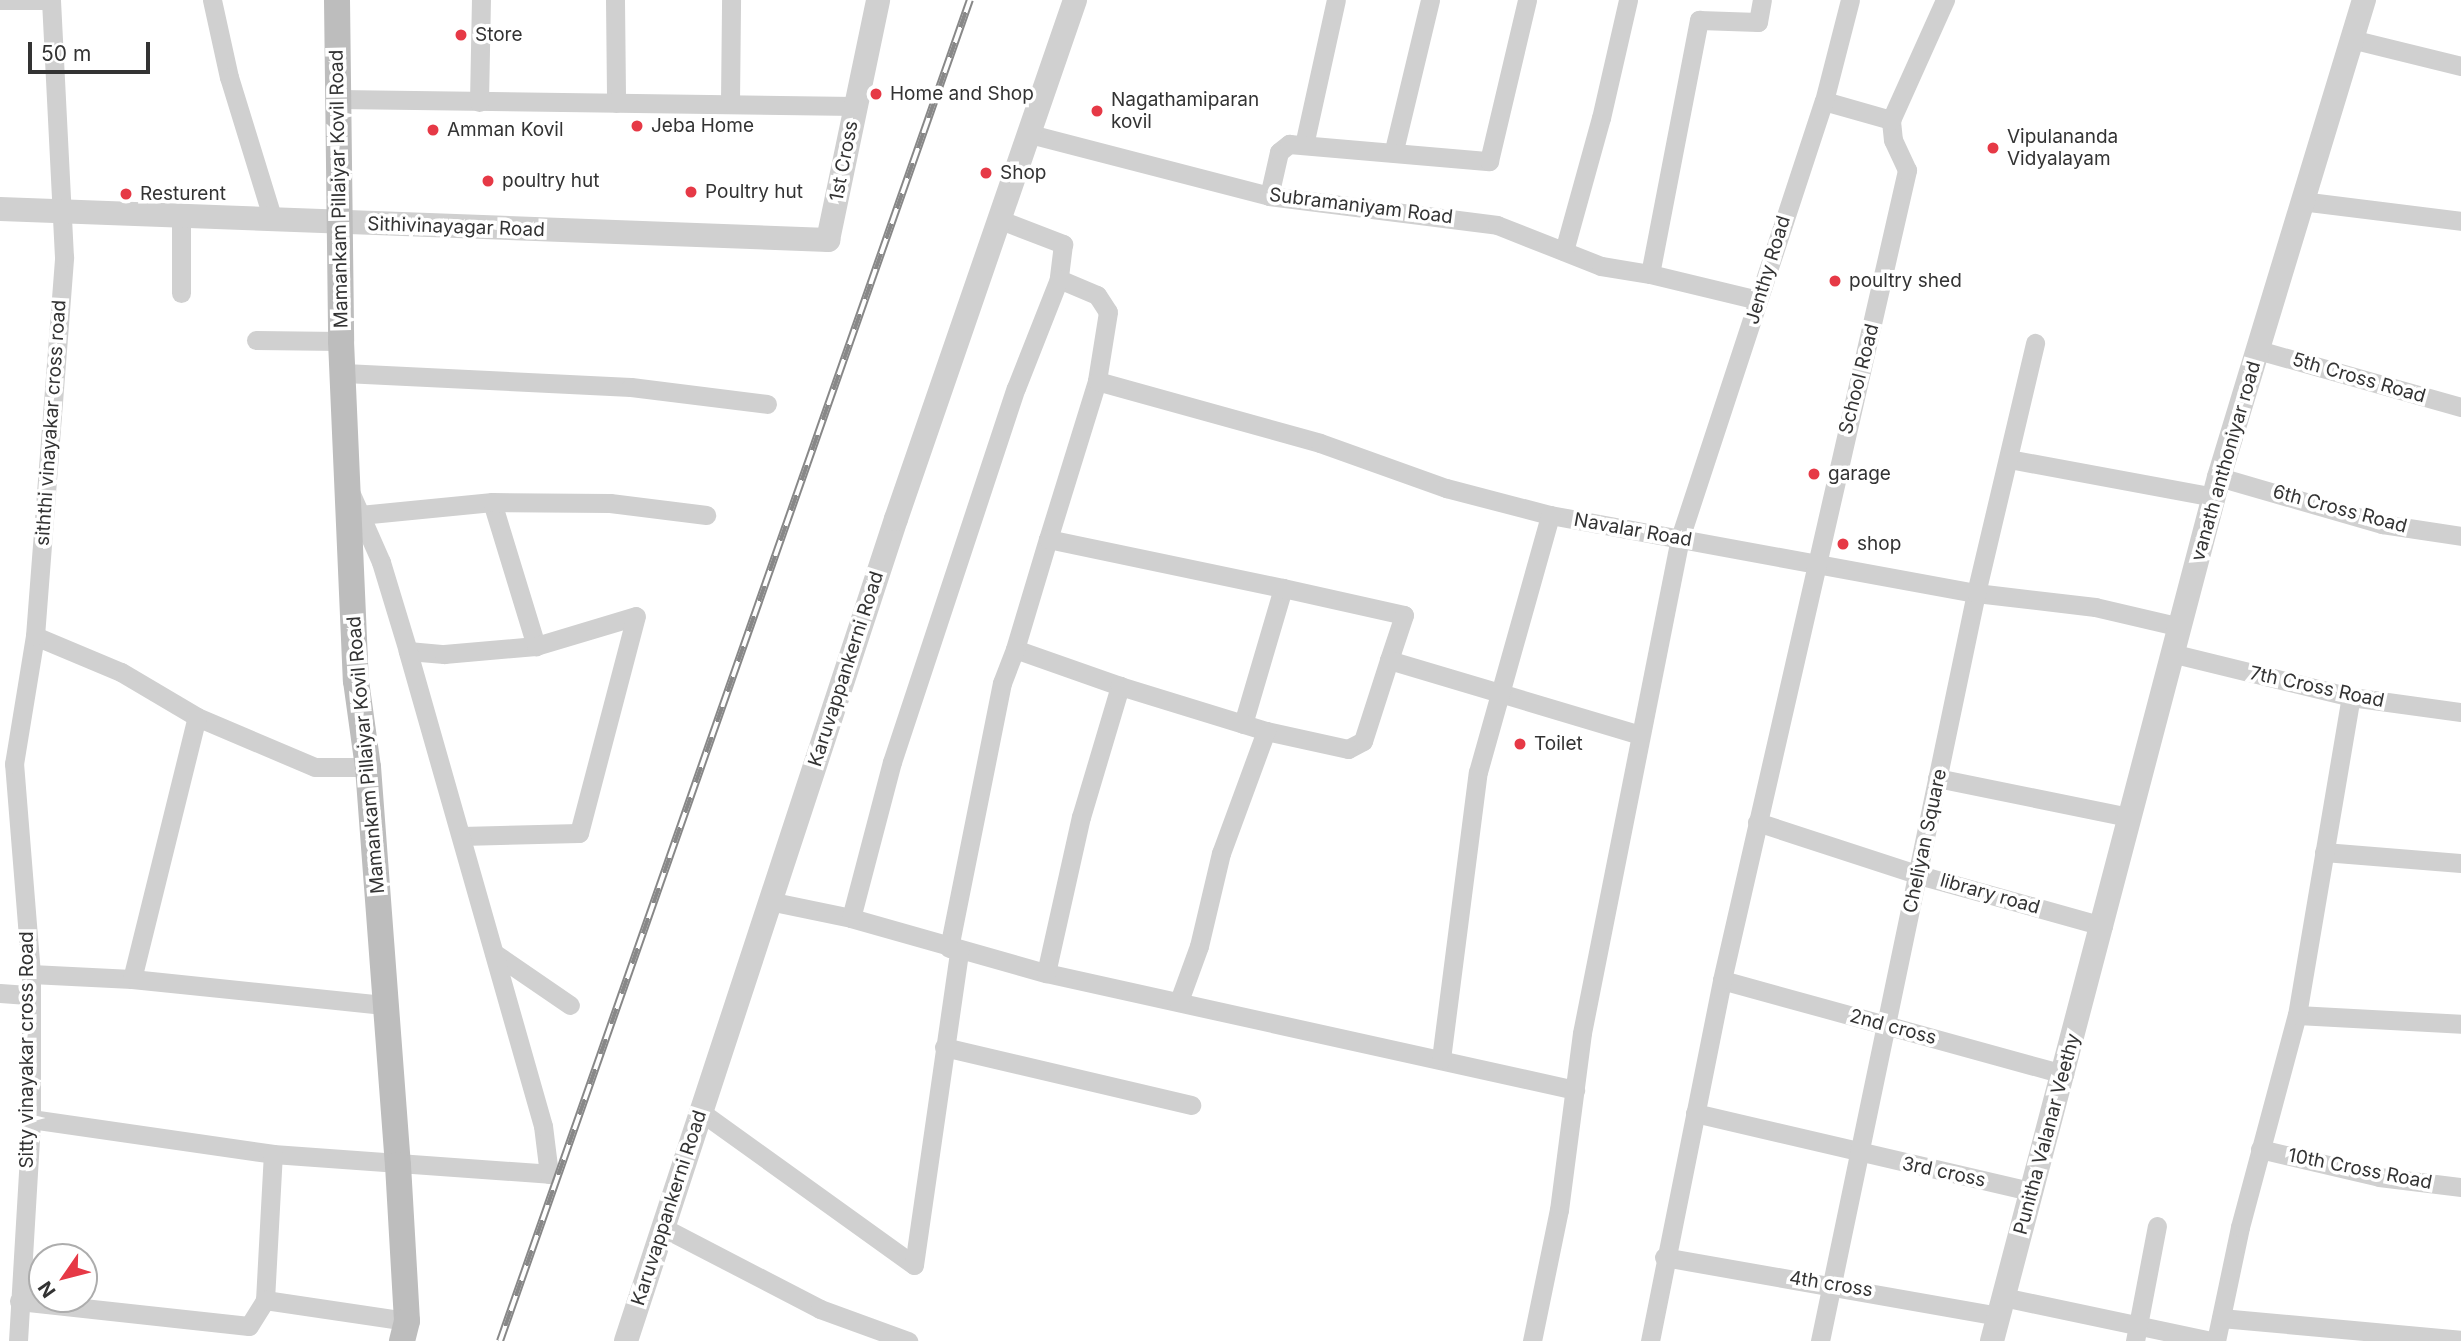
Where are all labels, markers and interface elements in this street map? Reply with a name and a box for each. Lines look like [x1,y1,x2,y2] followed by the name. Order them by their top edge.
[475,24,523,46] place label: Store
[453,27,469,43] marker: Store
[32,28,154,72] scale bar
[41,41,91,66] text: 50 m
[325,50,353,328] street label: Mamankam Pillaiyar Kovil Road
[890,83,1034,105] place label: Home and Shop
[868,86,884,102] marker: Home and Shop
[1111,89,1259,133] place label: Nagathamiparan kovil
[1089,103,1105,119] marker: Nagathamiparan kovil
[651,115,754,137] place label: Jeba Home
[629,118,645,134] marker: Jeba Home
[447,119,564,141] place label: Amman Kovil
[825,119,863,203] street label: 1st Cross
[425,122,441,138] marker: Amman Kovil
[2007,126,2118,170] place label: Vipulananda Vidyalayam
[1985,140,2001,156] marker: Vipulananda Vidyalayam
[1000,162,1046,184] place label: Shop
[978,165,994,181] marker: Shop
[502,170,600,192] place label: poultry hut
[480,173,496,189] marker: poultry hut
[705,181,803,203] place label: Poultry hut
[140,183,226,205] place label: Resturent
[1268,183,1454,229] street label: Subramaniyam Road
[683,184,699,200] marker: Poultry hut
[118,186,134,202] marker: Resturent
[367,213,545,241] street label: Sithivinayagar Road
[1741,213,1795,327] street label: Jenthy Road
[1849,270,1962,292] place label: poultry shed
[1827,273,1843,289] marker: poultry shed
[31,299,71,547] street label: siththi vinayakar cross road
[1834,321,1884,437] street label: School Road
[2290,348,2428,408] street label: 5th Cross Road
[2187,358,2265,564] street label: vanath anthoniyar road
[1828,463,1891,485] place label: garage
[1806,466,1822,482] marker: garage
[2270,480,2410,538] street label: 6th Cross Road
[1572,508,1694,552] street label: Navalar Road
[1857,533,1901,555] place label: shop
[1835,536,1851,552] marker: shop
[804,568,888,770] street label: Karuvappankerni Road
[343,615,389,895] street label: Mamankam Pillaiyar Kovil Road
[2248,662,2386,712] street label: 7th Cross Road
[1534,733,1583,755] place label: Toilet
[1512,736,1528,752] marker: Toilet
[1899,767,1951,915] street label: Cheliyan Square
[1937,869,2043,919] street label: library road
[16,931,38,1169] street label: Sitty vinayakar cross Road
[1847,1004,1939,1050] street label: 2nd cross
[2009,1031,2085,1237] street label: Punitha Valanar Veethy
[627,1107,711,1309] street label: Karuvappankerni Road
[2286,1144,2434,1194] street label: 10th Cross Road
[1900,1152,1988,1192] street label: 3rd cross
[28,1243,98,1313] north arrow
[1788,1266,1874,1302] street label: 4th cross
[33,1277,61,1302] text: N

